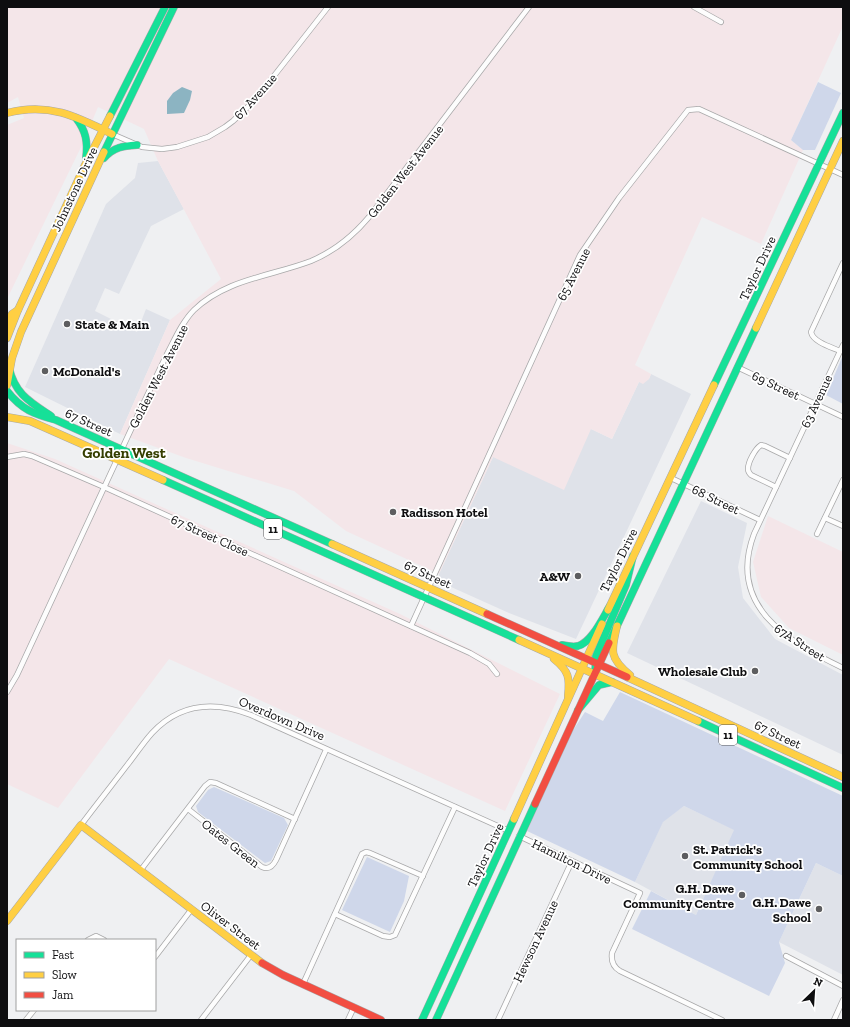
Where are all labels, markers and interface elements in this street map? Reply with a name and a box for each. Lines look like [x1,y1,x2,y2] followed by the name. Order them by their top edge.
[231,70,280,122] street label: 67 Avenue
[364,122,446,221] street label: Golden West Avenue
[48,145,101,234] street label: Johnstone Drive
[736,234,779,303] street label: Taylor Drive
[554,245,593,303] street label: 65 Avenue
[75,317,149,332] place label: State & Main
[62,319,72,329] marker: State & Main
[126,322,191,431] street label: Golden West Avenue
[53,364,120,379] place label: McDonald's
[40,366,50,376] marker: McDonald's
[750,368,802,403] street label: 69 Street
[798,372,835,430] street label: 63 Avenue
[63,405,115,440] street label: 67 Street
[82,444,167,462] district label: Golden West
[690,482,742,517] street label: 68 Street
[401,505,488,520] place label: Radisson Hotel
[388,507,398,517] marker: Radisson Hotel
[169,512,251,559] street label: 67 Street Close
[264,519,282,539] road number: 11
[597,526,640,595] street label: Taylor Drive
[402,557,454,592] street label: 67 Street
[540,569,570,584] place label: A&W
[573,571,583,581] marker: A&W
[771,620,828,665] street label: 67A Street
[658,664,747,679] place label: Wholesale Club
[750,666,760,676] marker: Wholesale Club
[236,694,327,743] street label: Overdown Drive
[752,717,804,752] street label: 67 Street
[719,725,737,745] road number: 11
[199,816,263,871] street label: Oates Green
[464,821,507,890] street label: Taylor Drive
[529,836,614,887] street label: Hamilton Drive
[693,842,803,872] place label: St. Patrick's Community School
[680,851,690,861] marker: St. Patrick's Community School
[623,881,735,911] place label: G.H. Dawe Community Centre
[737,890,747,900] marker: G.H. Dawe Community Centre
[752,895,812,925] place label: G.H. Dawe School
[198,898,264,953] street label: Oliver Street
[510,898,561,985] street label: Hewson Avenue
[814,904,824,914] marker: G.H. Dawe School
[16,939,156,1011] legend
[52,948,75,962] text: Fast
[52,968,78,982] text: Slow
[794,971,834,1011] north arrow
[811,975,825,990] text: N
[52,988,74,1002] text: Jam

